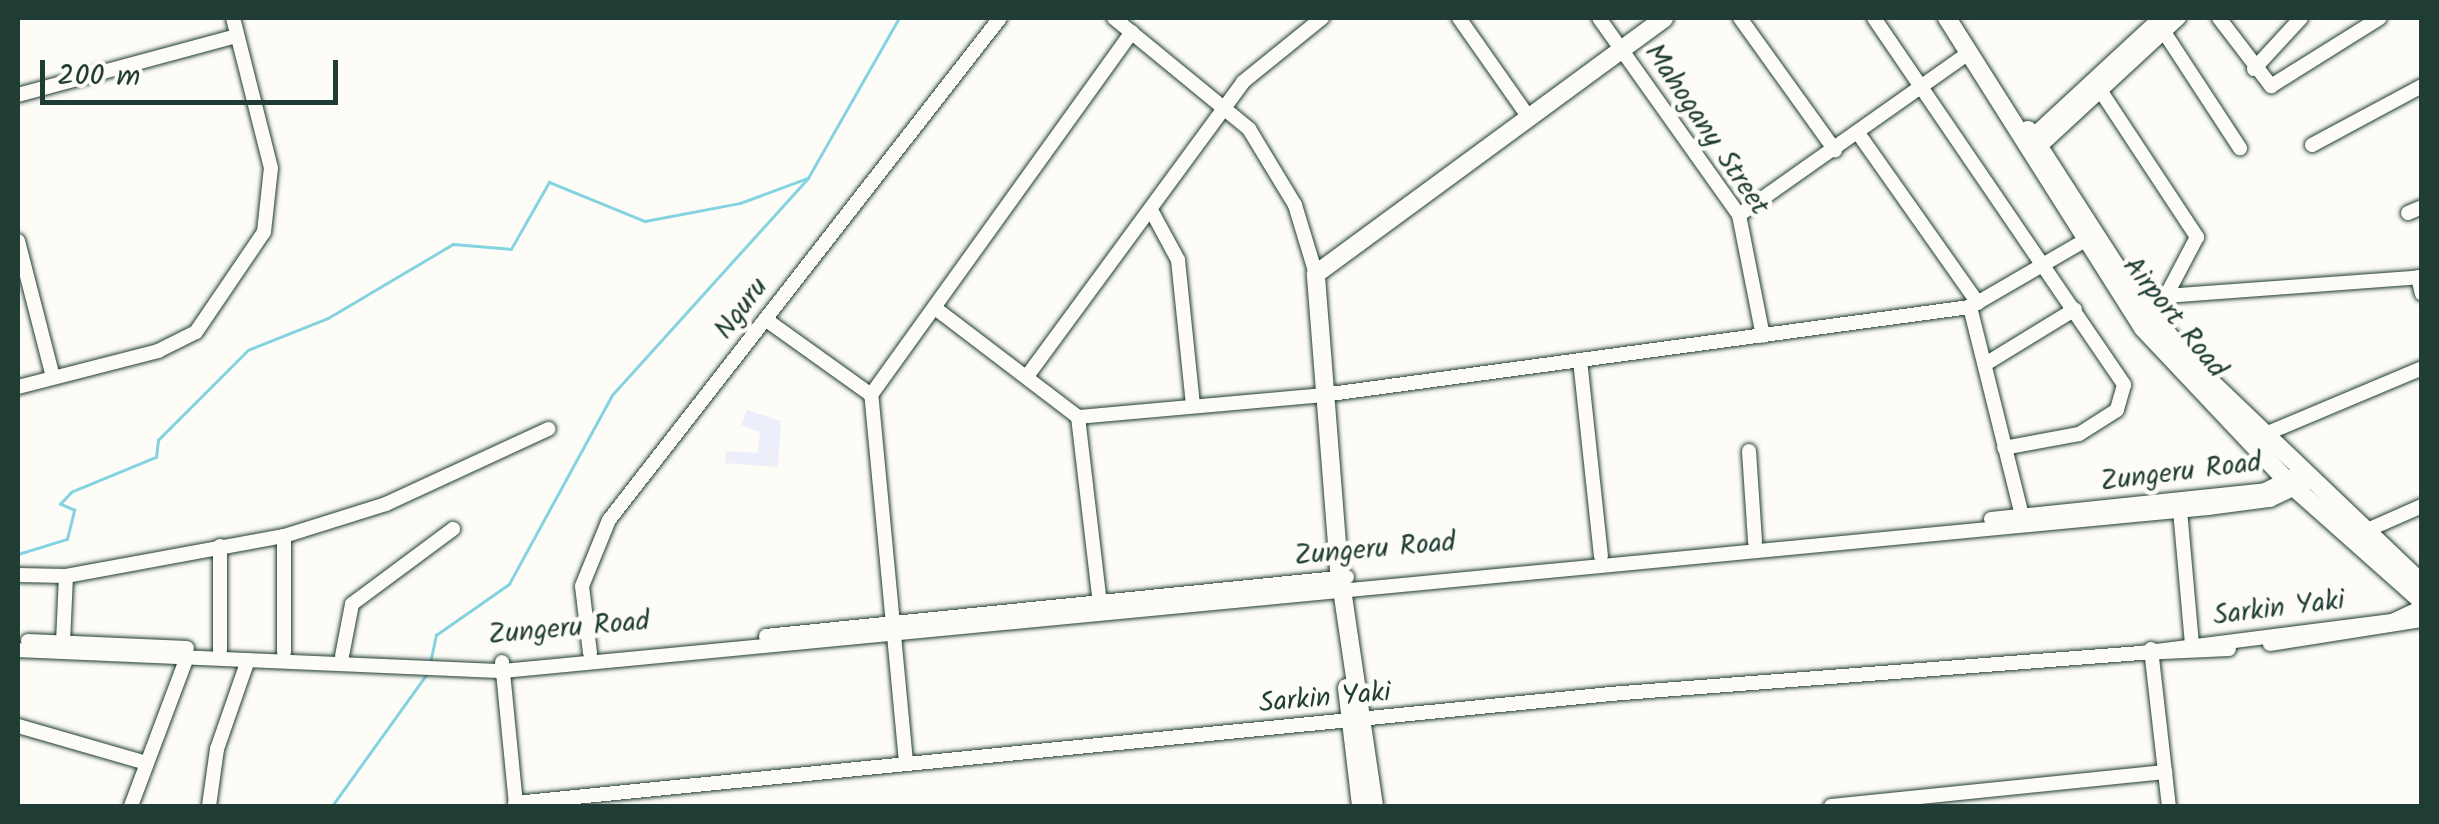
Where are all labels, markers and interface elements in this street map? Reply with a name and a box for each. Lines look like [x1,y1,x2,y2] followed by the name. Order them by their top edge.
[1636,38,1776,222] street label: Mahogany Street
[45,40,342,102] scale bar
[57,53,140,101] text: 200 m
[2115,251,2233,385] street label: Airport Road
[708,272,776,346] street label: Nguru
[2099,446,2263,500] street label: Zungeru Road
[1293,526,1457,574] street label: Zungeru Road
[2211,584,2347,634] street label: Sarkin Yaki
[487,605,651,653] street label: Zungeru Road
[1258,677,1392,721] street label: Sarkin Yaki

